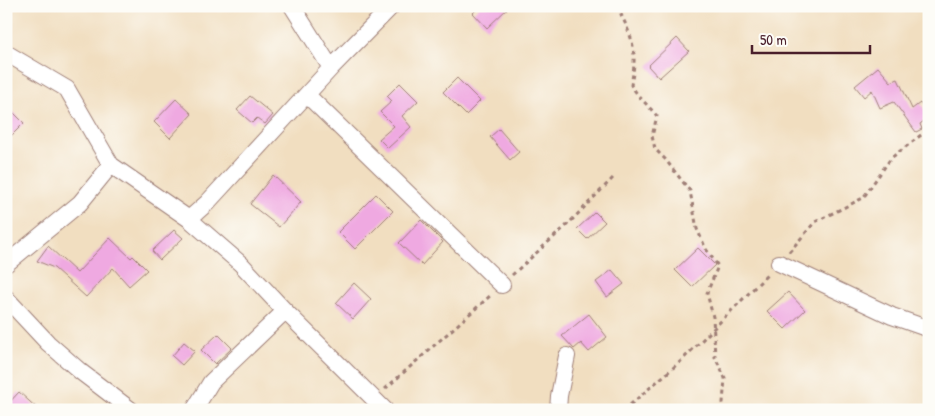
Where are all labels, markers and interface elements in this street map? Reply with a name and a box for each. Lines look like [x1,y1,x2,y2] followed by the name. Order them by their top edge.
[752,22,870,54] scale bar
[760,29,787,50] text: 50 m

